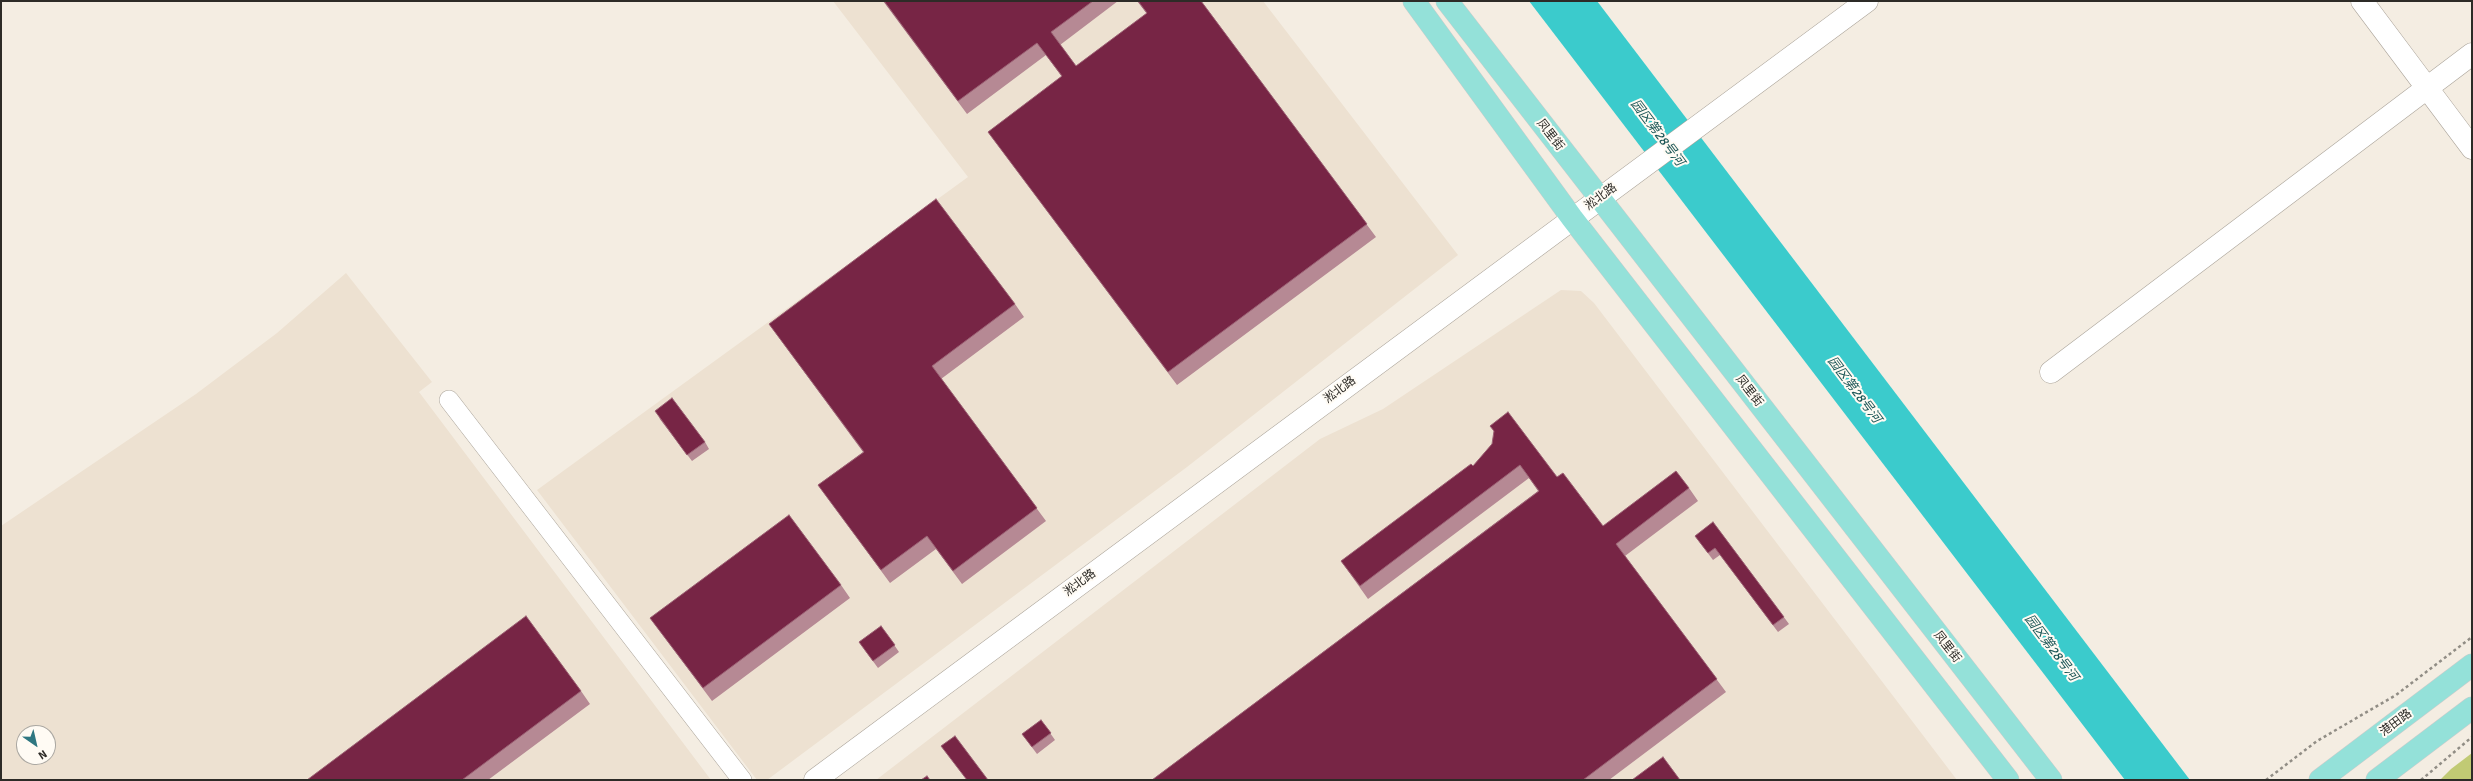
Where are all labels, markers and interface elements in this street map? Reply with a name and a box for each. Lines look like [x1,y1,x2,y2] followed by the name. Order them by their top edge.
[1627,97,1687,169] water label: 园区第28号河
[1533,116,1567,154] street label: 凤里街
[1582,181,1620,213] street label: 淞北路
[1824,354,1884,426] water label: 园区第28号河
[1732,372,1766,410] street label: 凤里街
[1321,373,1359,407] street label: 淞北路
[1061,566,1099,600] street label: 淞北路
[2021,612,2081,684] water label: 园区第28号河
[1930,628,1964,666] street label: 凤里街
[2377,706,2415,740] street label: 港田路
[16,725,56,765] north arrow
[36,747,49,762] text: N

